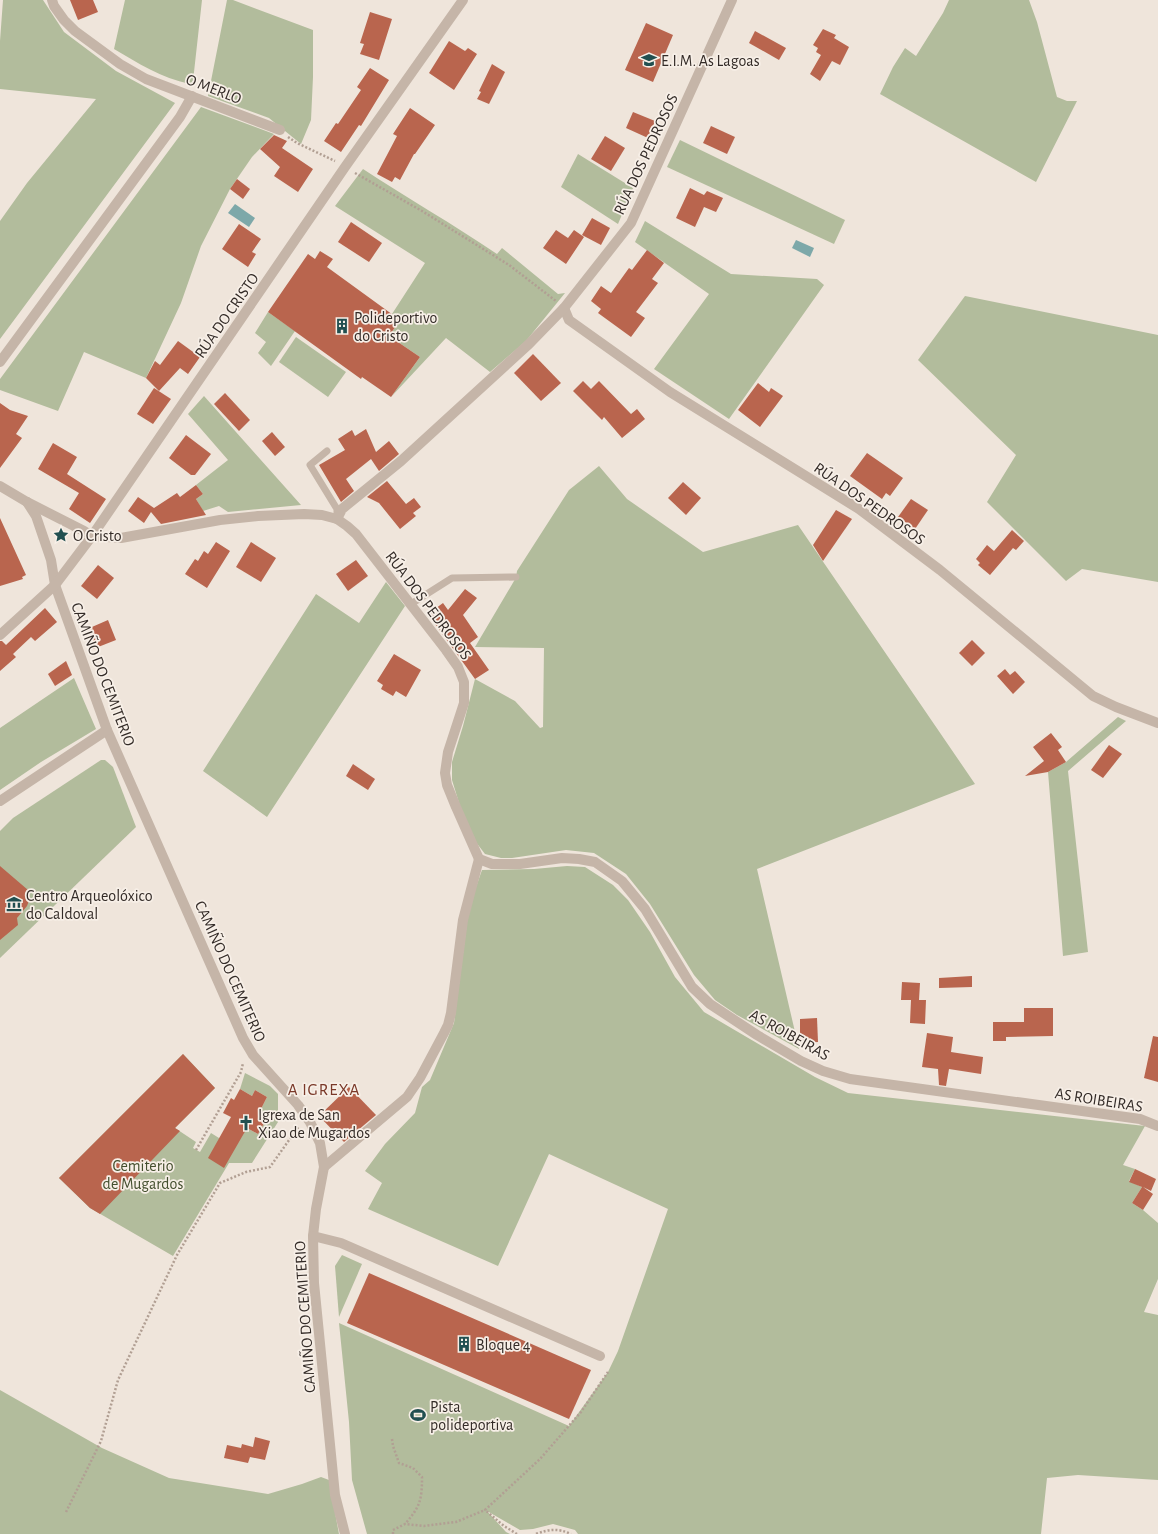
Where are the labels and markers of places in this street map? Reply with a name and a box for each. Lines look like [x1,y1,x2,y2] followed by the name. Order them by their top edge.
[640,51,658,69] school or university icon: E.I.M. As Lagoas
[661,53,760,69] place label: E.I.M. As Lagoas
[354,310,438,344] place label: Polideportivo do Cristo
[333,317,351,335] building icon: Polideportivo do Cristo
[52,526,70,544] place icon: O Cristo
[73,528,122,544] place label: O Cristo
[26,888,153,922] place label: Centro Arqueolóxico do Caldoval
[5,895,23,913] museum icon: Centro Arqueolóxico do Caldoval
[258,1107,370,1141] place label: Igrexa de San Xiao de Mugardos
[237,1114,255,1132] church icon: Igrexa de San Xiao de Mugardos
[455,1335,473,1353] building icon: Bloque 4
[476,1337,531,1353] place label: Bloque 4
[430,1399,513,1433] place label: Pista polideportiva
[409,1406,427,1424] sports icon: Pista polideportiva

